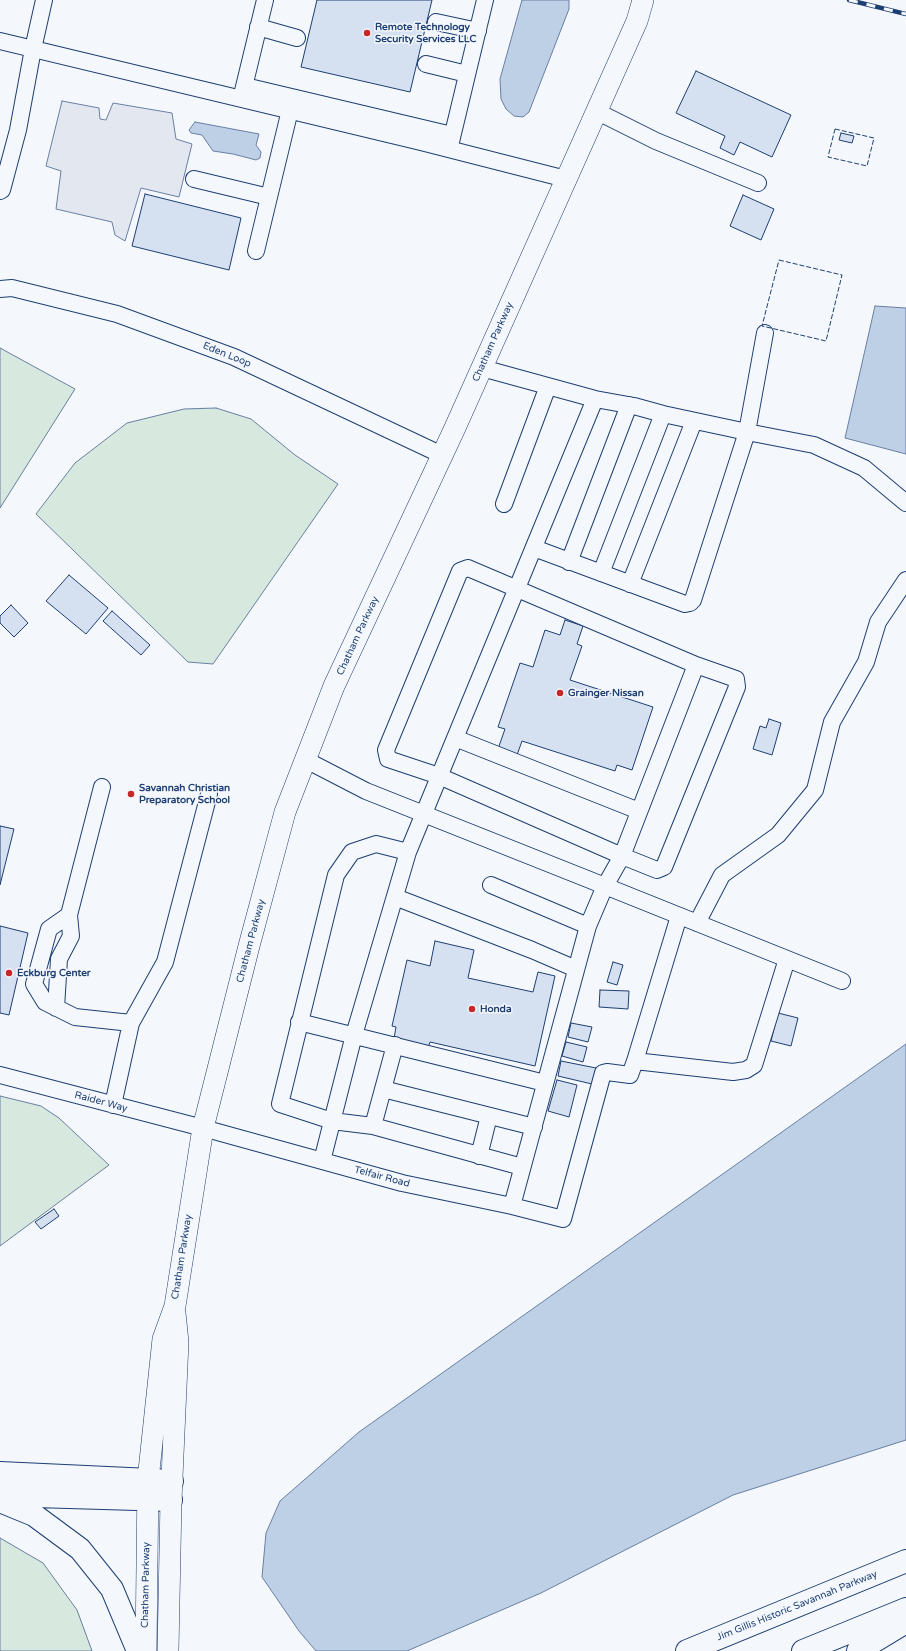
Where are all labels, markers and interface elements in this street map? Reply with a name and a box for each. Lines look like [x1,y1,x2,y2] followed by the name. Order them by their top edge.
[375,21,477,44] place label: Remote Technology Security Services LLC
[362,28,372,38] marker: Remote Technology Security Services LLC
[470,300,516,384] street label: Chatham Parkway
[201,340,253,370] street label: Eden Loop
[334,595,382,677] street label: Chatham Parkway
[568,687,644,699] place label: Grainger Nissan
[555,688,565,698] marker: Grainger Nissan
[139,782,230,806] place label: Savannah Christian Preparatory School
[126,789,136,799] marker: Savannah Christian Preparatory School
[234,898,268,984] street label: Chatham Parkway
[17,967,91,979] place label: Eckburg Center
[4,968,14,978] marker: Eckburg Center
[480,1003,512,1015] place label: Honda
[467,1004,477,1014] marker: Honda
[73,1089,129,1115] street label: Raider Way
[353,1164,411,1190] street label: Telfair Road
[169,1214,195,1300] street label: Chatham Parkway
[139,1542,153,1628] street label: Chatham Parkway
[715,1568,879,1644] street label: Jim Gillis Historic Savannah Parkway

